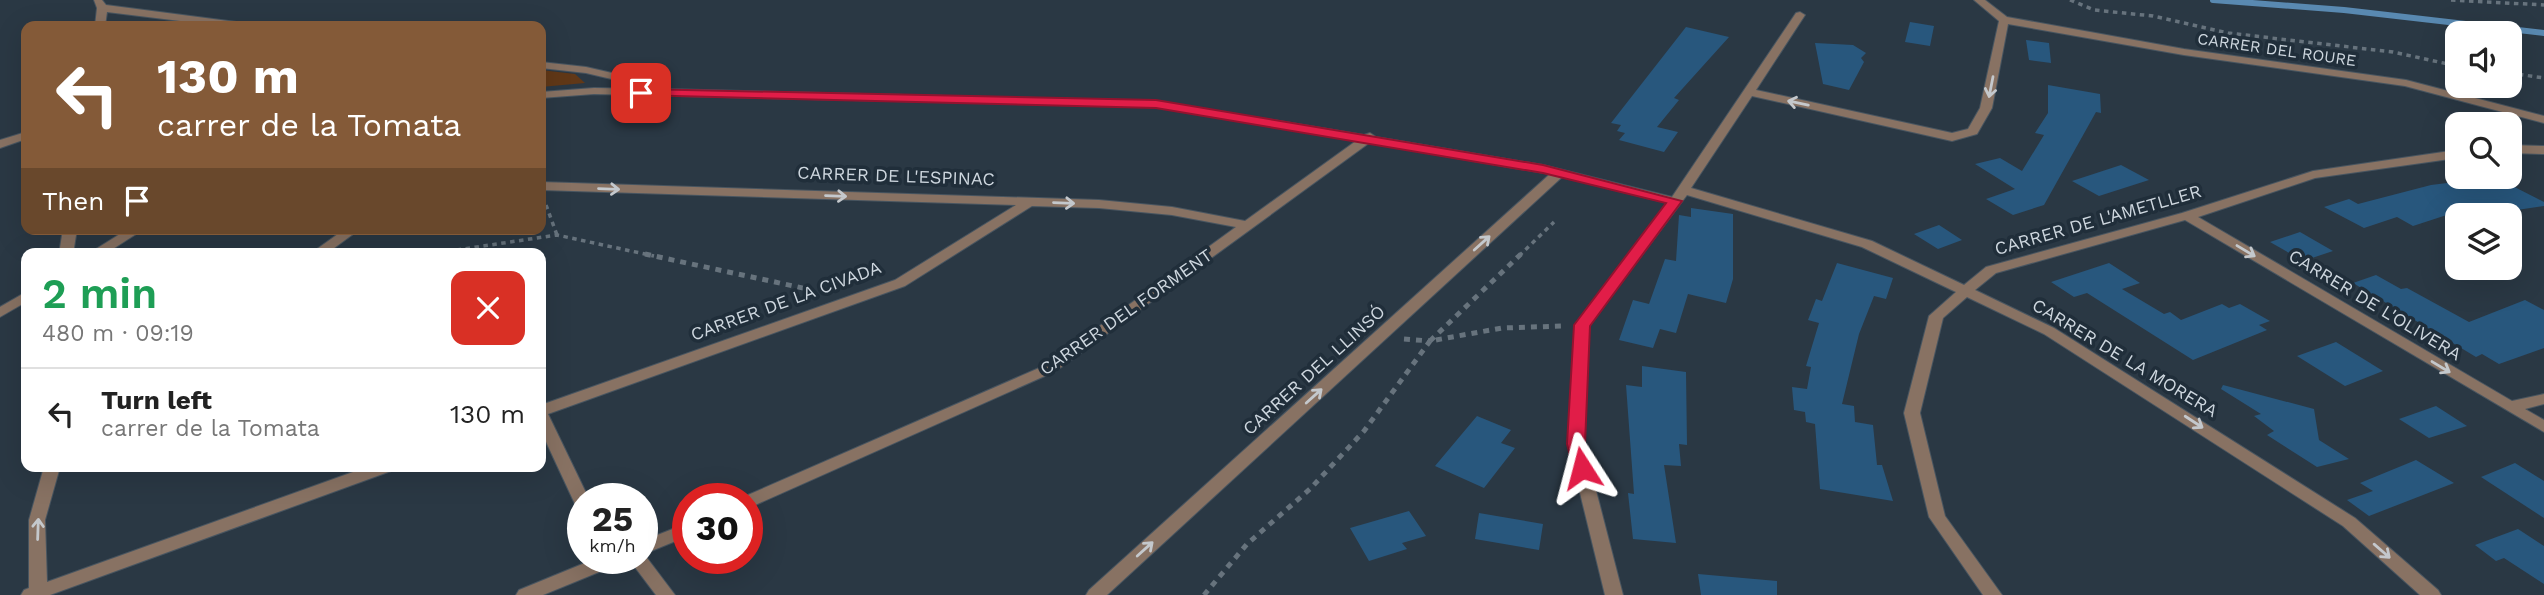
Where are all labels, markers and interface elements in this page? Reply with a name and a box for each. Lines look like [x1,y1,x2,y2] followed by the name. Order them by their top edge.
[2445,21,2522,280] map controls
[2445,21,2522,98] button: sound
[2196,29,2358,70] street label: CARRER DEL ROURE
[157,47,299,105] text: 130 m
[42,49,133,140] icon: left
[611,63,671,123] pin
[622,74,660,112] icon: arrive
[1983,75,1997,98] one-way arrow
[1787,96,1810,109] one-way arrow
[157,106,461,144] text: carrer de la Tomata
[2445,112,2522,189] button: search
[797,162,995,189] street label: CARRER DE L'ESPINAC
[1992,180,2204,259] street label: CARRER DE L'AMETLLER
[118,182,156,220] icon: arrive
[597,182,620,196] one-way arrow
[42,186,104,216] text: Then
[825,189,848,202] one-way arrow
[1052,196,1075,209] one-way arrow
[2445,203,2522,280] button: layers
[1473,234,1490,251] one-way arrow
[1035,244,1216,379] street label: CARRER DEL FORMENT
[2235,244,2255,258] one-way arrow
[2285,245,2466,365] street label: CARRER DE L'OLIVERA
[688,256,884,345] street label: CARRER DE LA CIVADA
[42,269,157,318] text: 2 min
[451,271,525,345] button: close
[2029,294,2222,421] street label: CARRER DE LA MORERA
[1238,300,1389,439] street label: CARRER DEL LLINSÓ
[42,320,194,347] text: 480 m · 09:19
[2431,360,2451,374] one-way arrow
[101,385,212,415] text: Turn left
[1304,388,1322,404] one-way arrow
[42,395,80,433] icon: left
[450,399,525,429] text: 130 m
[101,415,320,442] text: carrer de la Tomata
[2184,415,2204,429] one-way arrow
[1545,431,1619,505] position arrow
[672,483,763,574] speed limit sign: 30
[592,498,633,540] text: 25
[31,518,44,541] one-way arrow
[589,535,636,556] text: km/h
[1136,541,1154,557] one-way arrow
[2372,543,2390,559] one-way arrow

